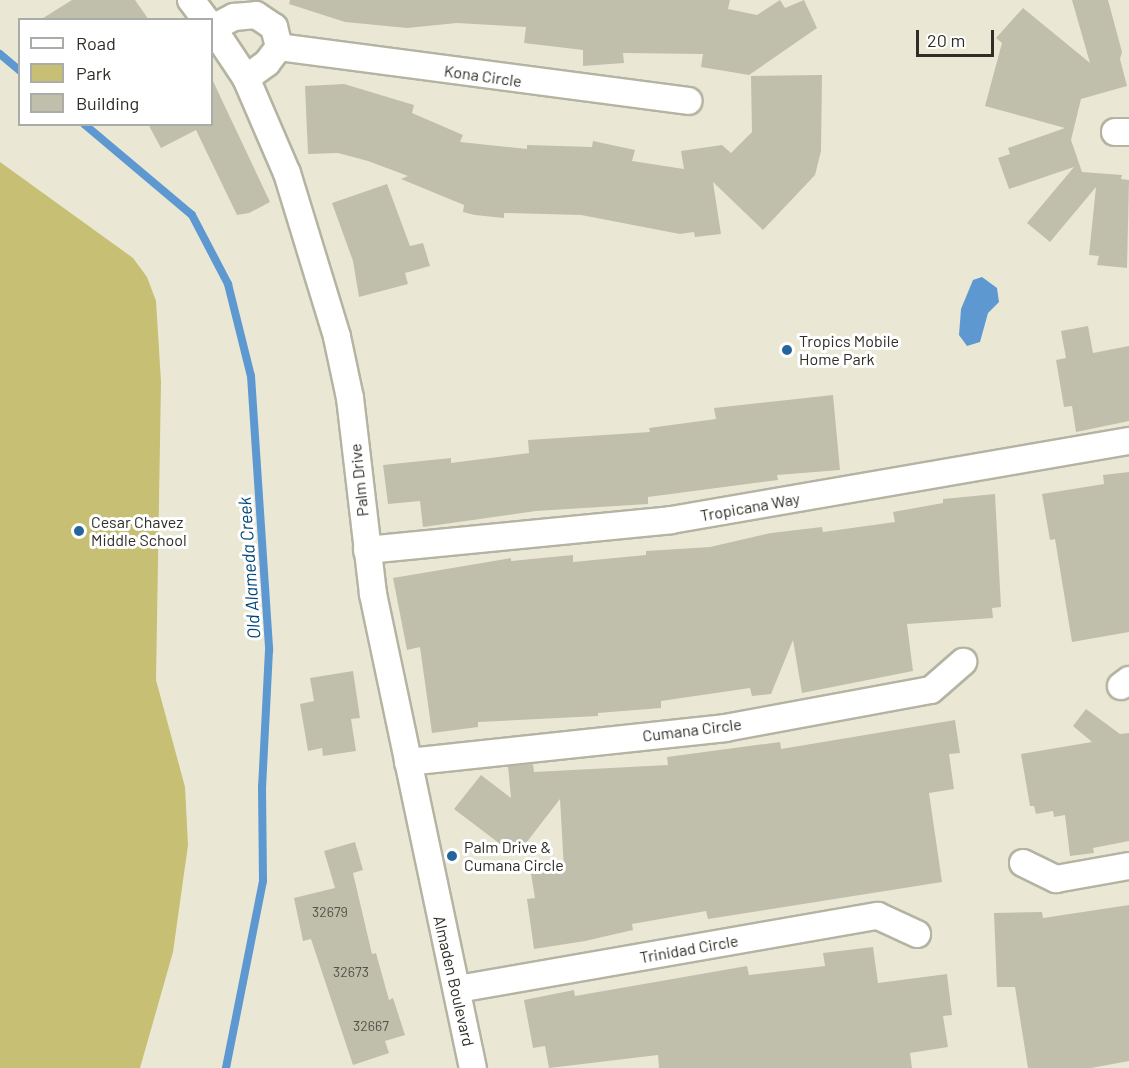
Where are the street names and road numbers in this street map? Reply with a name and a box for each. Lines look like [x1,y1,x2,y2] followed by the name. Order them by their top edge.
[443,61,523,91] street label: Kona Circle
[346,443,372,517] street label: Palm Drive
[699,489,801,525] street label: Tropicana Way
[641,714,743,746] street label: Cumana Circle
[430,914,478,1048] street label: Almaden Boulevard
[638,931,740,967] street label: Trinidad Circle

